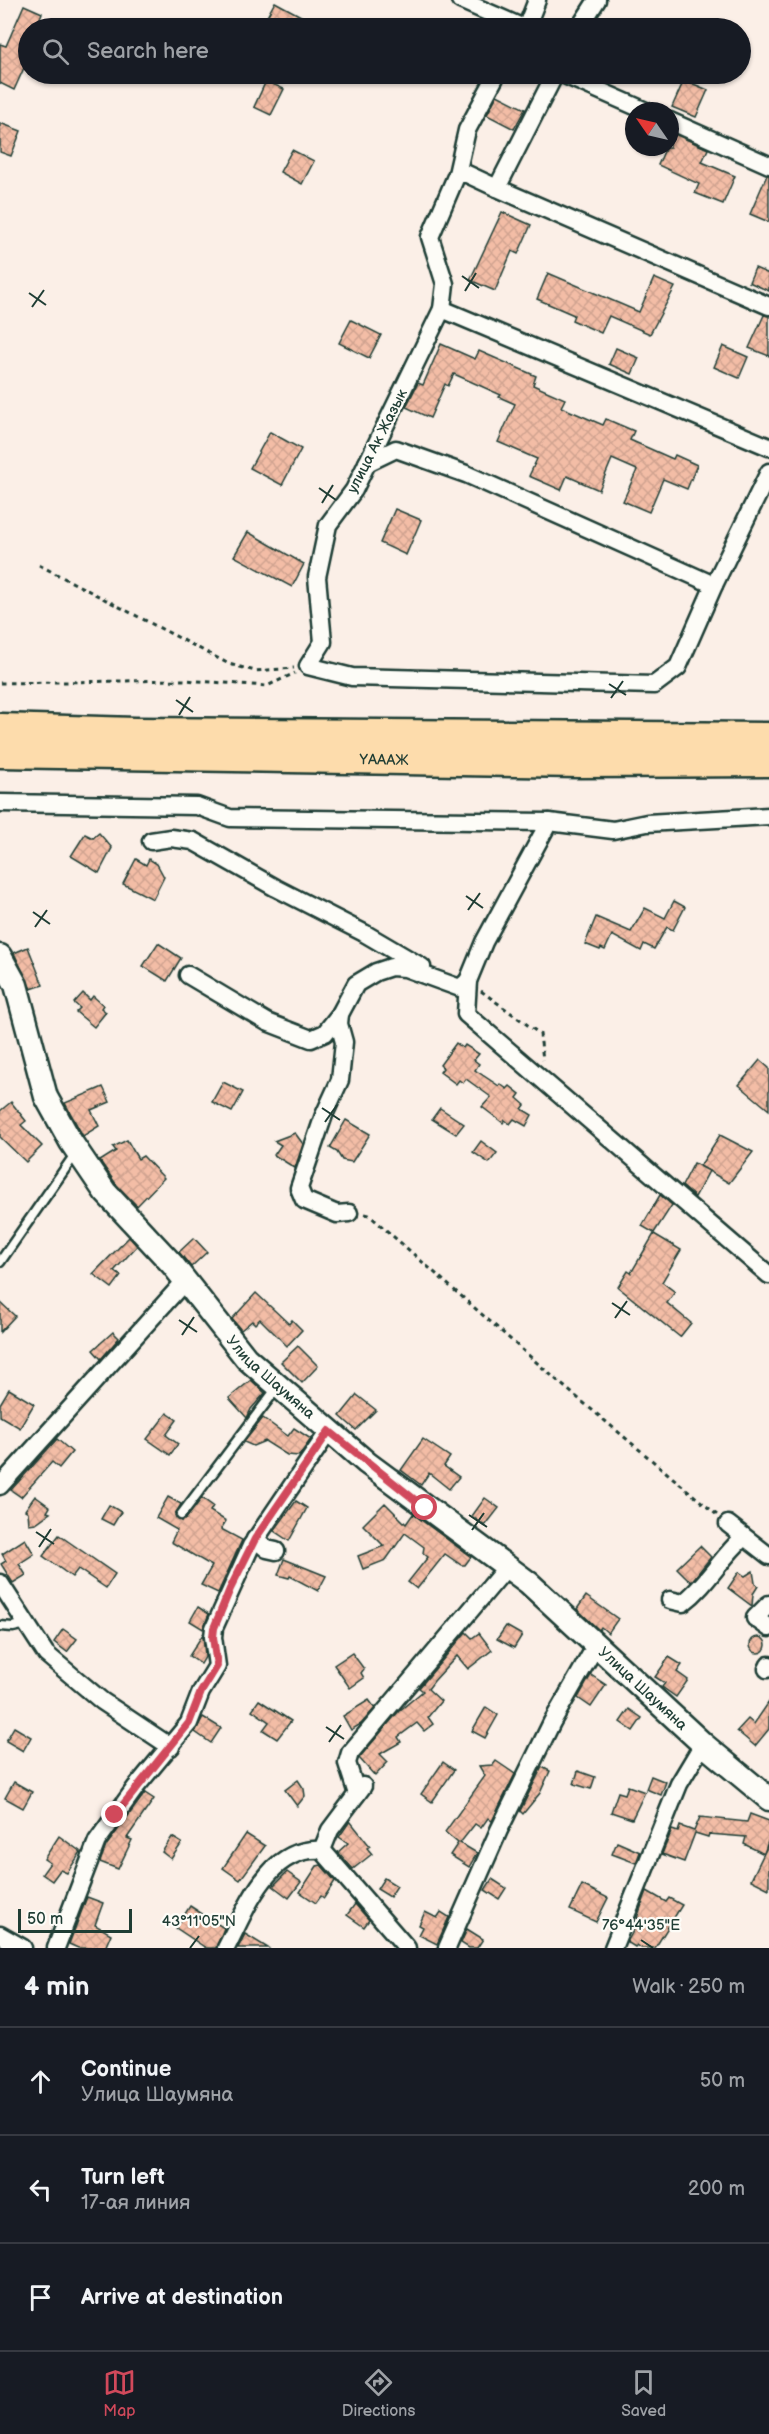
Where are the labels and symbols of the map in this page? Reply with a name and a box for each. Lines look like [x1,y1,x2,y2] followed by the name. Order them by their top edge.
[625,102,679,156] north arrow
[343,386,412,497] street label: улица Ак Жазык
[359,750,409,770] street label: ҮАААЖ
[222,1332,319,1423] street label: Улица Шаумяна
[411,1494,437,1520] route start
[594,1643,691,1735] street label: Улица Шаумяна
[101,1801,127,1827] route end
[18,1906,132,1934] scale bar
[162,1912,236,1931] text: 43°11'05"N
[602,1916,680,1935] text: 76°44'35"E

